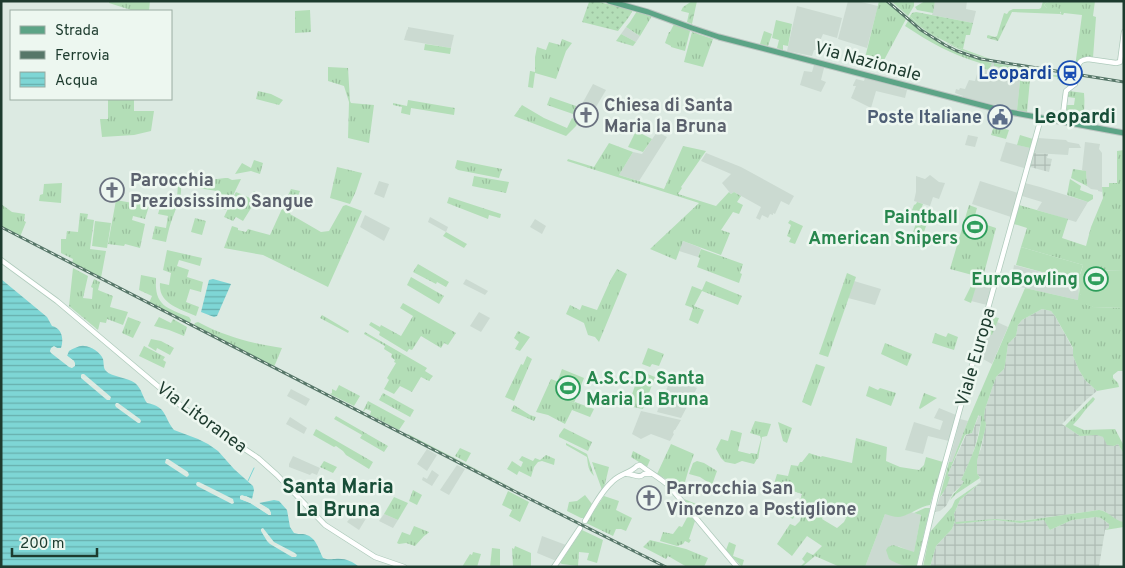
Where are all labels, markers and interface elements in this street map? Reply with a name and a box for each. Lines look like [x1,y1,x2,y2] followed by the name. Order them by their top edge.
[10,10,172,100] legend
[55,22,99,41] text: Strada
[812,37,923,88] street label: Via Nazionale
[55,47,109,66] text: Ferrovia
[1057,60,1083,86] station icon: Leopardi
[978,63,1052,86] place label: Leopardi
[55,72,98,91] text: Acqua
[604,95,733,139] place label: Chiesa di Santa Maria la Bruna
[573,102,599,128] church icon: Chiesa di Santa Maria la Bruna
[987,104,1013,130] public building icon: Poste Italiane
[1034,105,1116,131] district label: Leopardi
[867,107,982,130] place label: Poste Italiane
[130,170,313,214] place label: Parocchia Preziosissimo Sangue
[99,177,125,203] church icon: Parocchia Preziosissimo Sangue
[808,207,958,251] place label: Paintball American Snipers
[962,214,988,240] sports icon: Paintball American Snipers
[1083,266,1109,292] sports icon: EuroBowling
[971,269,1078,292] place label: EuroBowling
[951,305,1002,410] street label: Viale Europa
[586,368,709,412] place label: A.S.C.D. Santa Maria la Bruna
[555,375,581,401] sports icon: A.S.C.D. Santa Maria la Bruna
[151,377,251,459] street label: Via Litoranea
[282,475,394,524] district label: Santa Maria La Bruna
[666,478,857,522] place label: Parrocchia San Vincenzo a Postiglione
[636,485,662,511] church icon: Parrocchia San Vincenzo a Postiglione
[12,526,98,558] scale bar
[20,535,65,554] text: 200 m

